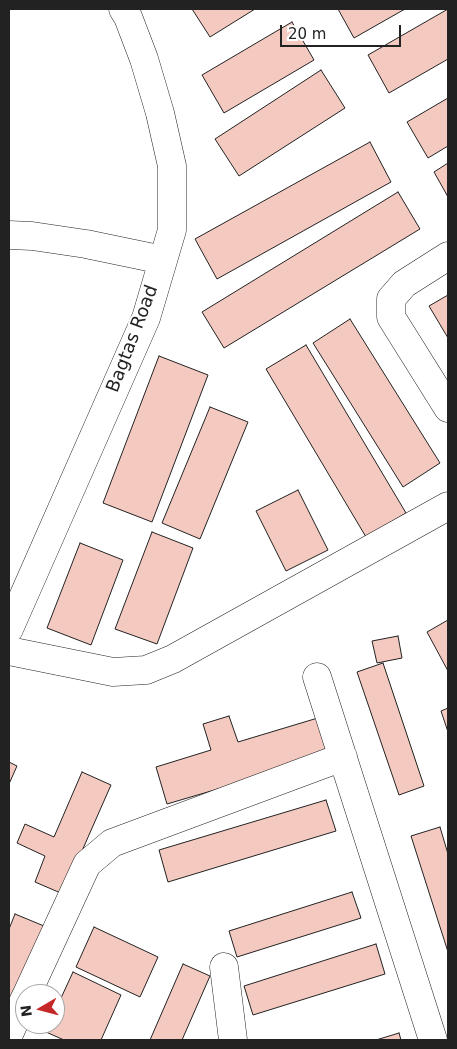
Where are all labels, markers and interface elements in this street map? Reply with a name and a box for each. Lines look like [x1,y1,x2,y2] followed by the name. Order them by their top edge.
[282,15,403,47] scale bar
[288,25,326,43] text: 20 m
[103,282,163,396] street label: Bagtas Road
[15,984,65,1034] north arrow
[17,1004,35,1018] text: N

